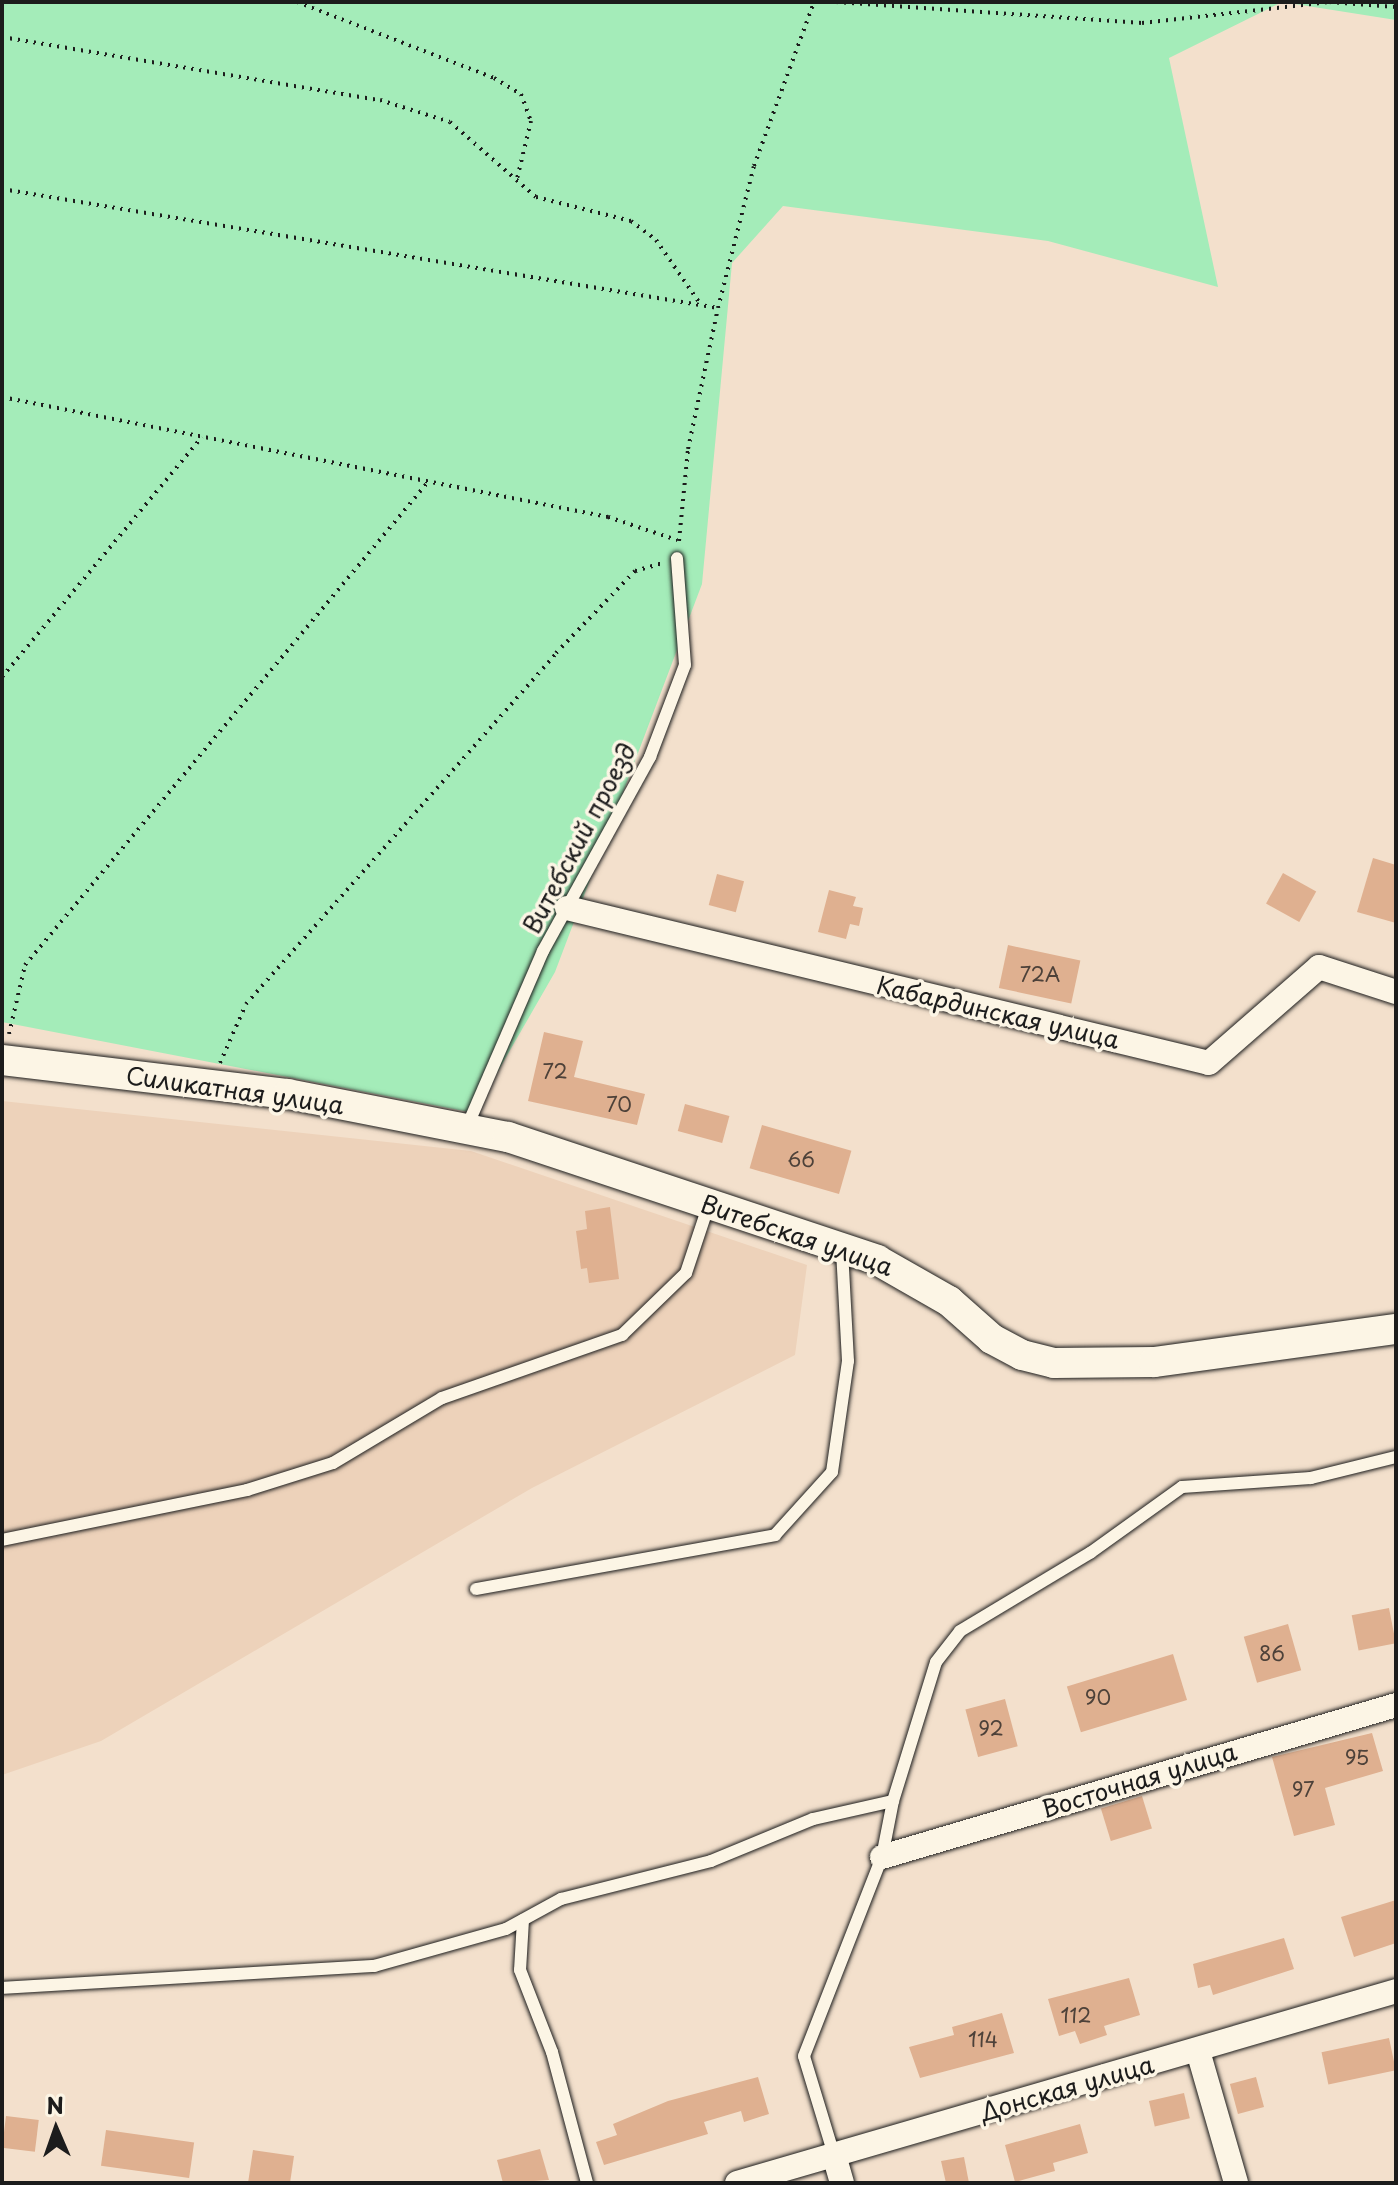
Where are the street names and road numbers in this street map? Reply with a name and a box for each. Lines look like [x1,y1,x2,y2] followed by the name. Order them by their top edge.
[517,738,641,938] street label: Витебский проезд
[873,970,1123,1054] street label: Кабардинская улица
[124,1060,346,1120] street label: Силикатная улица
[697,1188,897,1282] street label: Витебская улица
[1037,1736,1241,1824] street label: Восточная улица
[976,2049,1158,2127] street label: Донская улица

